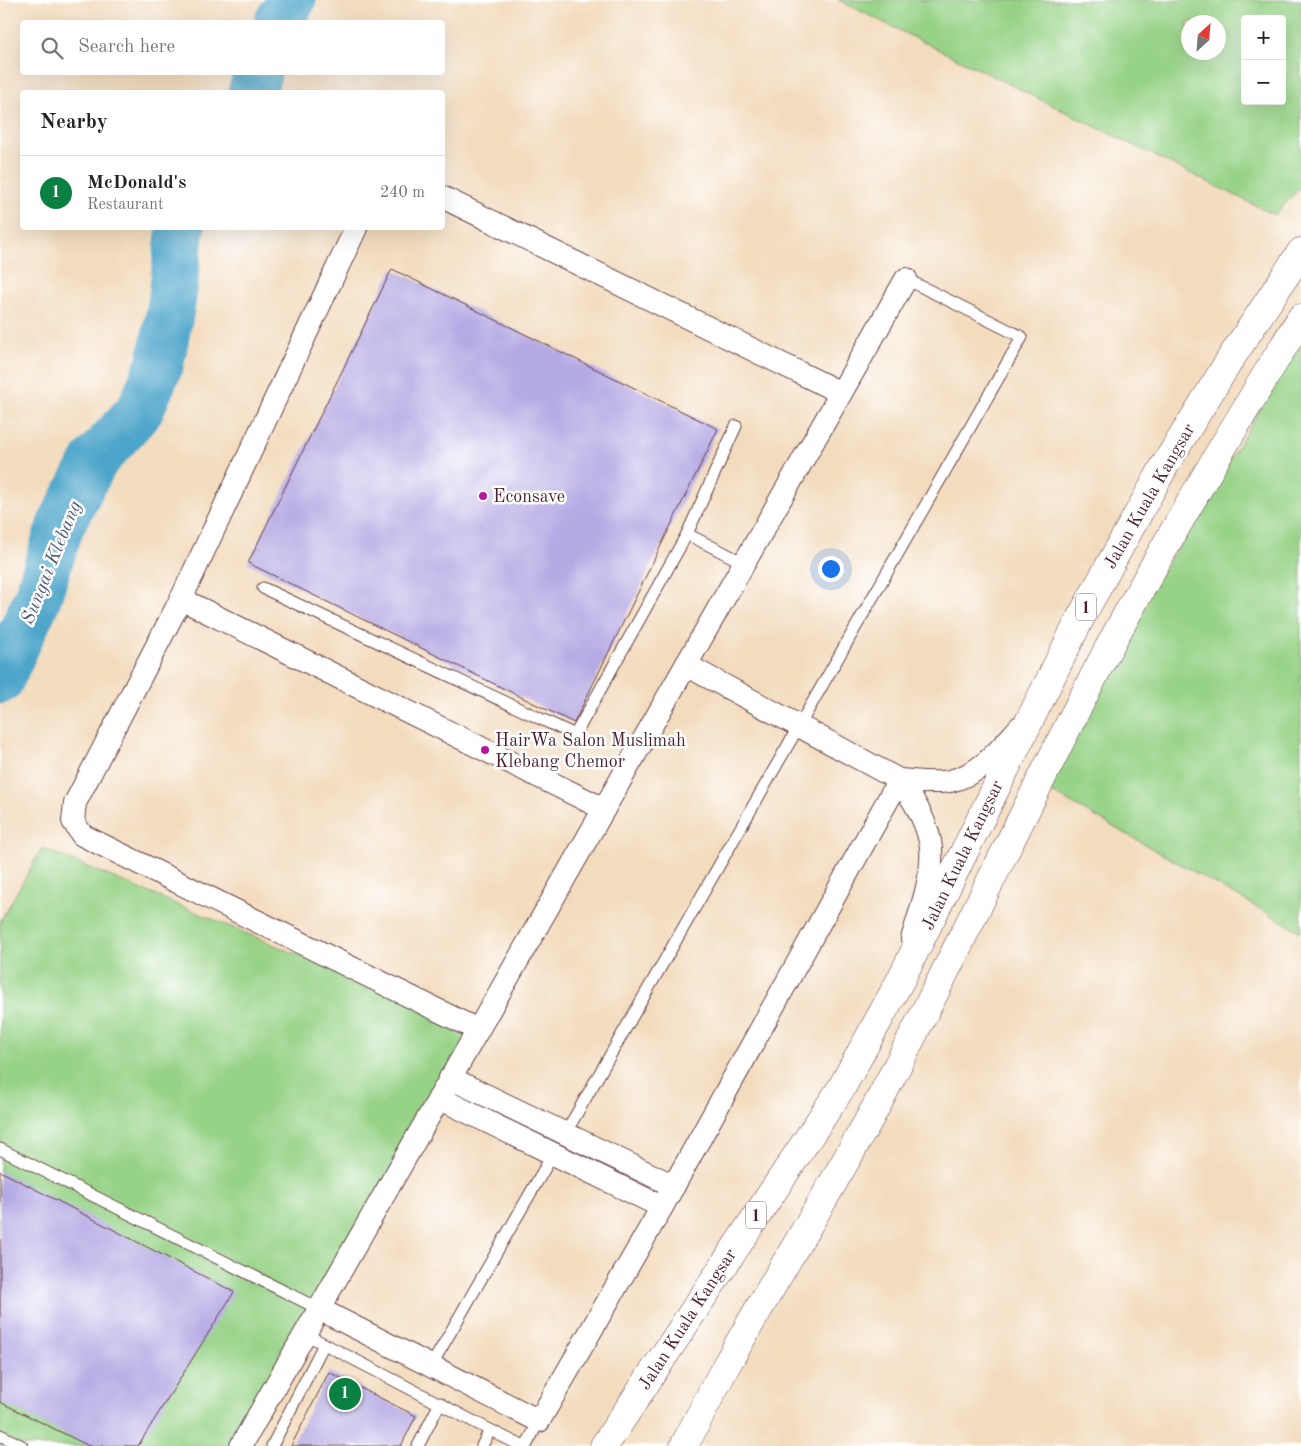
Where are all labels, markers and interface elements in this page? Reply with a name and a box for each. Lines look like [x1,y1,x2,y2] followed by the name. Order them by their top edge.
[1181,15,1226,60] north arrow
[1241,15,1286,105] map controls
[1241,15,1286,60] button: +
[20,20,445,75] search box
[38,34,66,62] icon: search
[78,38,175,57] text: Search here
[1241,60,1286,105] button: −
[40,112,108,133] text: Nearby
[87,174,186,193] text: McDonald's
[51,185,61,201] text: 1
[380,185,425,201] text: 240 m
[87,197,164,213] text: Restaurant
[1101,420,1199,572] street label: Jalan Kuala Kangsar
[493,488,565,506] place label: Econsave
[477,490,489,502] marker: Econsave
[19,498,86,627] water label: Sungai Klebang
[818,556,844,582] your location
[1076,594,1096,620] road number: 1
[495,732,686,771] place label: HairWa Salon Muslimah Klebang Chemor
[479,744,491,756] marker: HairWa Salon Muslimah Klebang Chemor
[919,777,1007,933] street label: Jalan Kuala Kangsar
[746,1202,766,1228] road number: 1
[636,1245,740,1393] street label: Jalan Kuala Kangsar
[329,1375,361,1413] pin: 1

